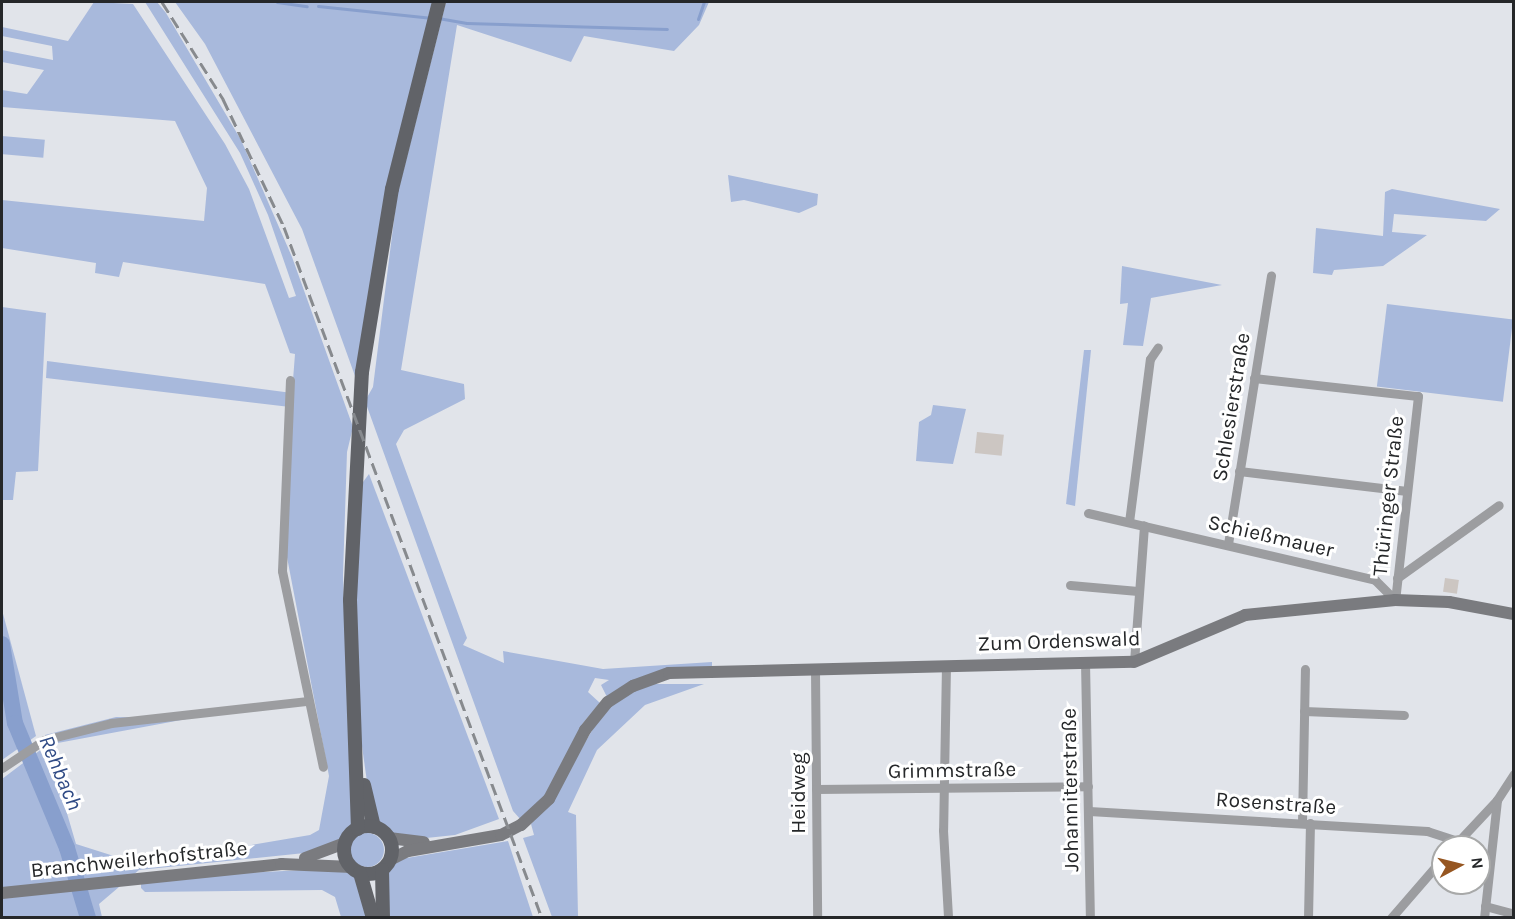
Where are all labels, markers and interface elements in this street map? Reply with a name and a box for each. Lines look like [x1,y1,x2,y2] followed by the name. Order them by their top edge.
[1207,331,1255,483] street label: Schlesierstraße
[1367,415,1409,577] street label: Thüringer Straße
[1206,509,1336,563] street label: Schießmauer
[977,626,1141,656] street label: Zum Ordenswald
[1056,708,1084,872] street label: Johanniterstraße
[32,731,88,815] water label: Rehbach
[785,752,811,834] street label: Heidweg
[888,756,1016,784] street label: Grimmstraße
[1215,786,1337,820] street label: Rosenstraße
[30,835,248,883] street label: Branchweilerhofstraße
[1431,835,1491,895] north arrow
[1467,856,1488,870] text: N

